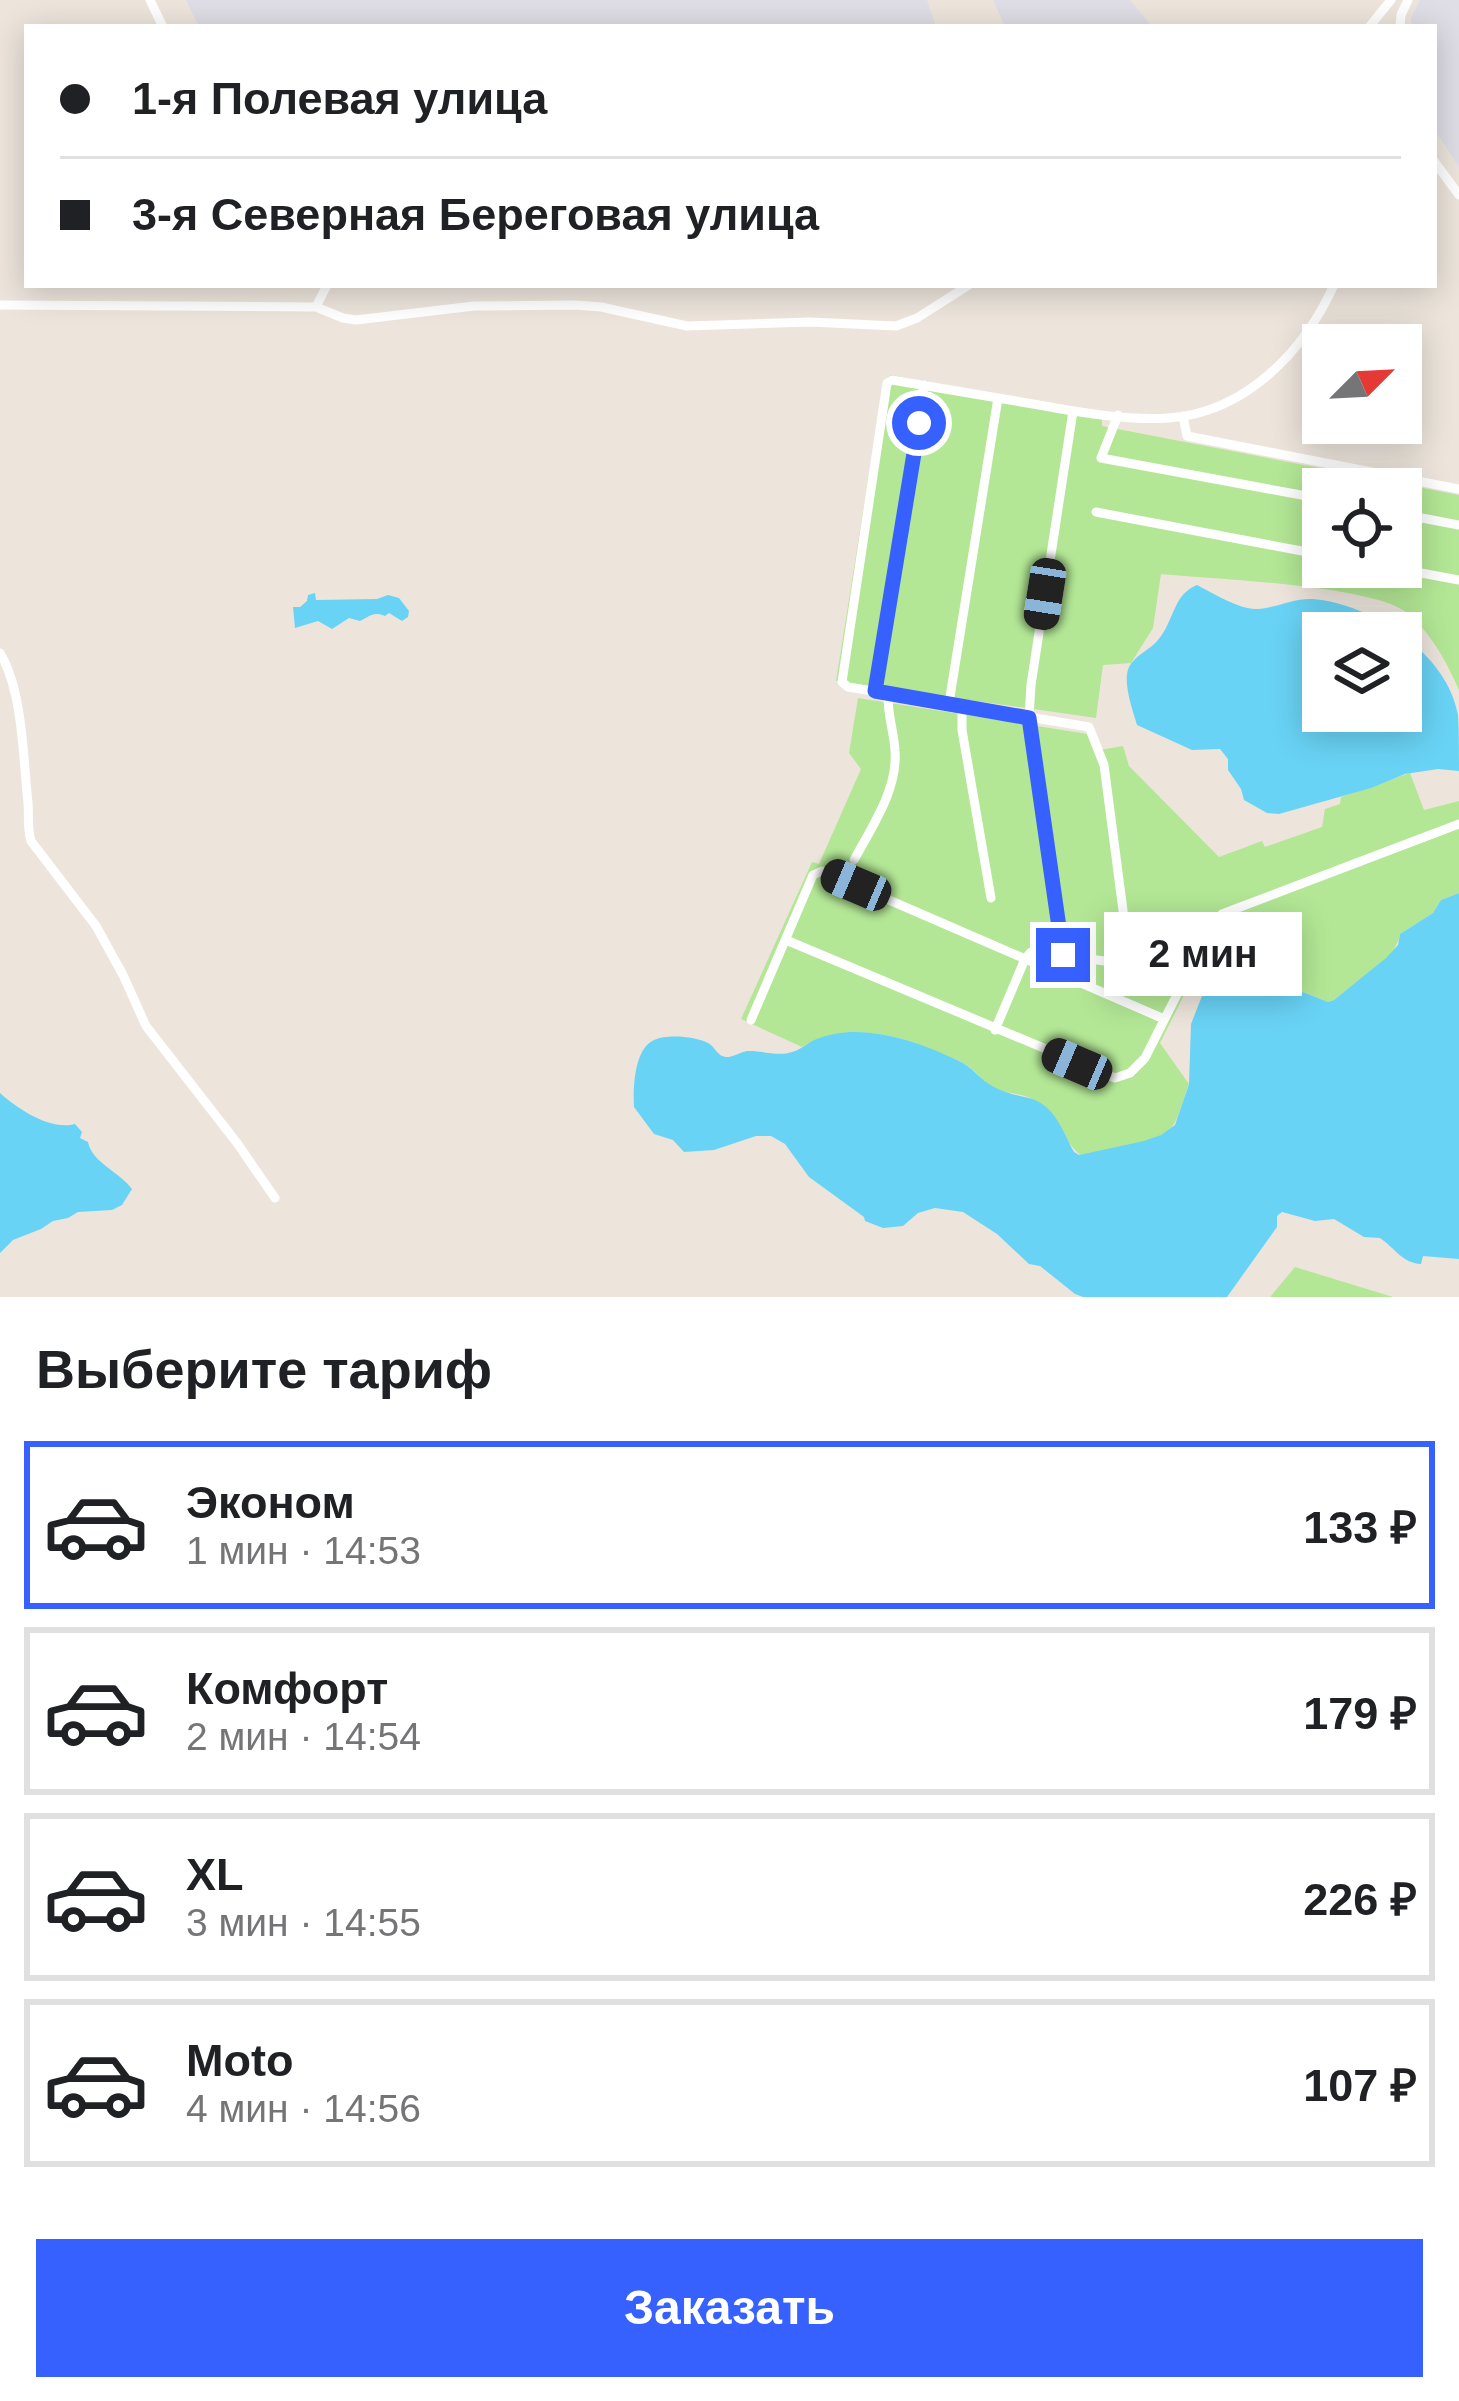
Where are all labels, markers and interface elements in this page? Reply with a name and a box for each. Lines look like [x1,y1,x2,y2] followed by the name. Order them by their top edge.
[132,73,547,124] text: 1-я Полевая улица
[132,189,819,240] text: 3-я Северная Береговая улица
[1302,324,1422,444] north arrow
[1302,324,1422,732] map controls
[892,396,946,450] route start
[1302,468,1422,588] button: locate
[1022,556,1068,632] car
[1302,612,1422,732] button: layers
[816,854,896,916] car
[1105,913,1303,997] callout: 2 мин
[1036,928,1090,982] route end
[1149,932,1257,975] text: 2 мин
[1037,1033,1117,1095] car
[36,1339,492,1399] text: Выберите тариф
[42,1471,150,1579] icon: car
[186,1477,355,1528] text: Эконом
[1303,1502,1417,1553] text: 133 ₽
[186,1529,421,1572] text: 1 мин · 14:53
[42,1657,150,1765] icon: car
[186,1663,388,1714] text: Комфорт
[1303,1688,1417,1739] text: 179 ₽
[186,1715,421,1758] text: 2 мин · 14:54
[42,1843,150,1951] icon: car
[186,1849,244,1900] text: XL
[1303,1874,1417,1925] text: 226 ₽
[186,1901,421,1944] text: 3 мин · 14:55
[42,2029,150,2137] icon: car
[186,2035,293,2086] text: Moto
[1303,2060,1417,2111] text: 107 ₽
[186,2087,421,2130] text: 4 мин · 14:56
[36,2239,1423,2377] button: Заказать

